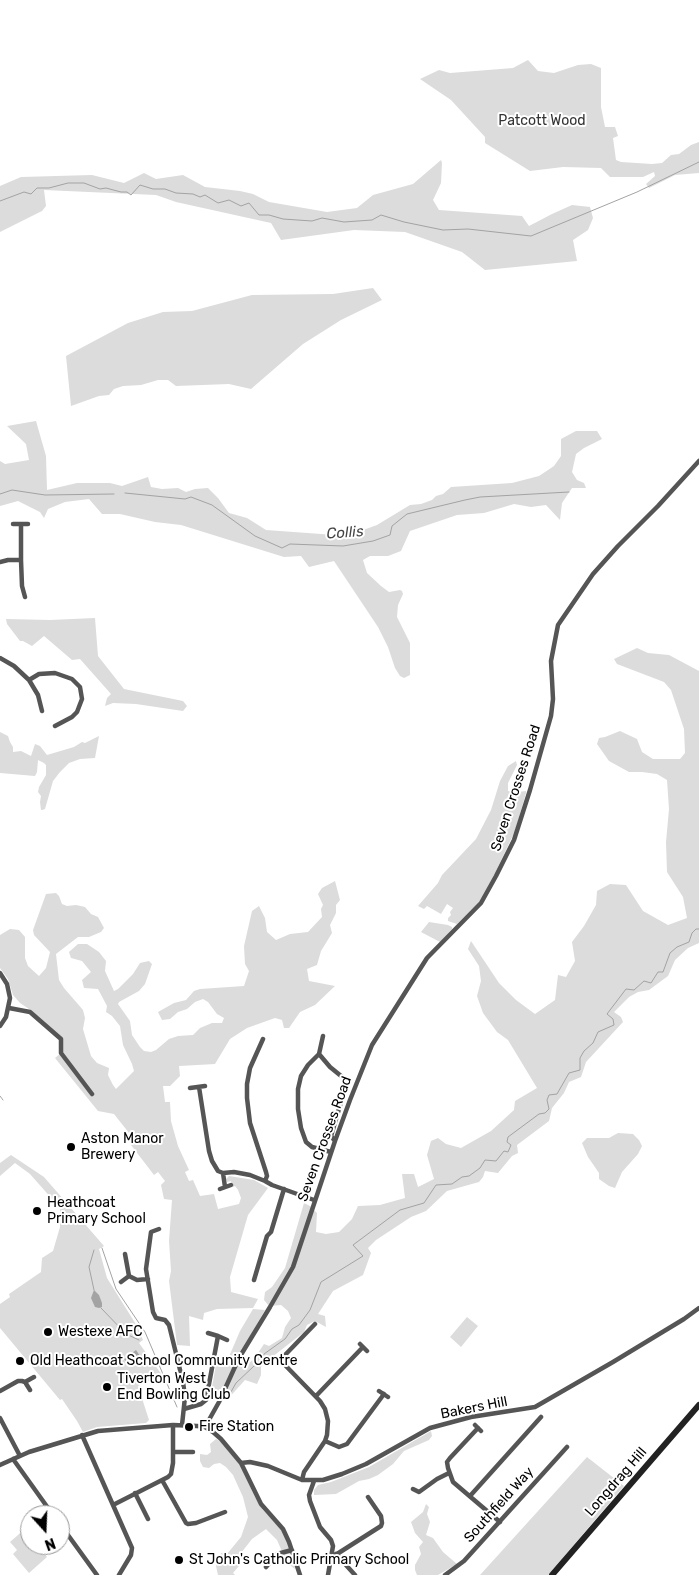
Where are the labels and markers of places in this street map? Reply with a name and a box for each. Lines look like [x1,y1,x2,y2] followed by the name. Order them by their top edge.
[81,1131,164,1164] place label: Aston Manor Brewery
[65,1141,77,1153] marker: Aston Manor Brewery
[47,1195,146,1228] place label: Heathcoat Primary School
[31,1205,43,1217] marker: Heathcoat Primary School
[58,1324,142,1340] place label: Westexe AFC
[42,1326,54,1338] marker: Westexe AFC
[30,1353,298,1369] place label: Old Heathcoat School Community Centre
[14,1355,26,1367] marker: Old Heathcoat School Community Centre
[117,1371,231,1404] place label: Tiverton West End Bowling Club
[101,1381,113,1393] marker: Tiverton West End Bowling Club
[199,1419,274,1435] place label: Fire Station
[183,1421,195,1433] marker: Fire Station
[189,1552,409,1568] place label: St John's Catholic Primary School
[173,1554,185,1566] marker: St John's Catholic Primary School

